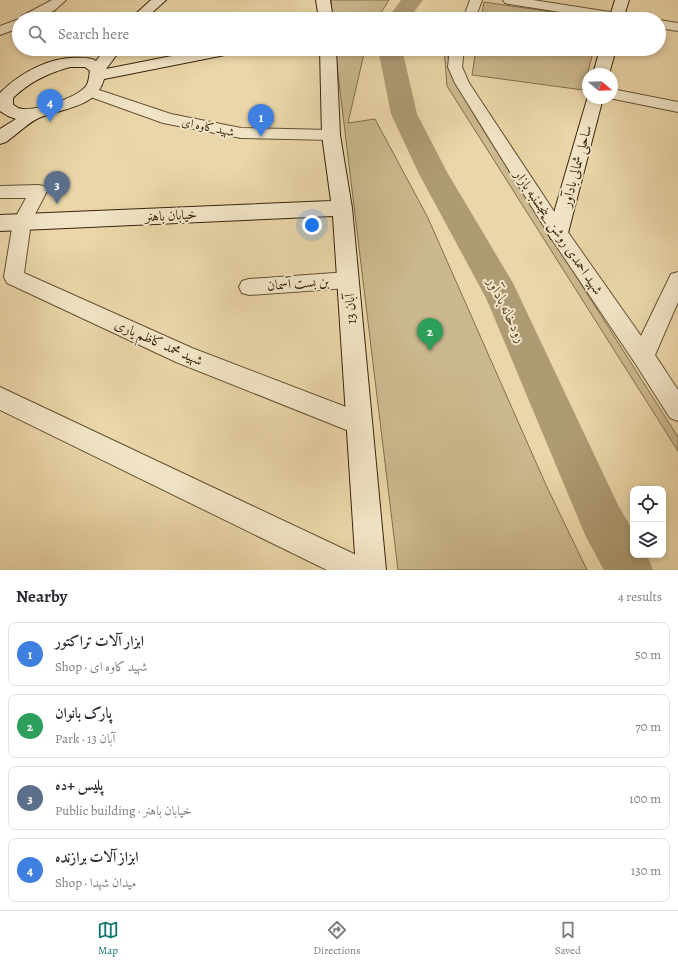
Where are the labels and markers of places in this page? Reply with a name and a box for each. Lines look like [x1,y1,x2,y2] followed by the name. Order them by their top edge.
[37,89,63,122] pin: 4
[248,104,274,137] pin: 1
[44,171,70,204] pin: 3
[417,318,443,351] pin: 2

